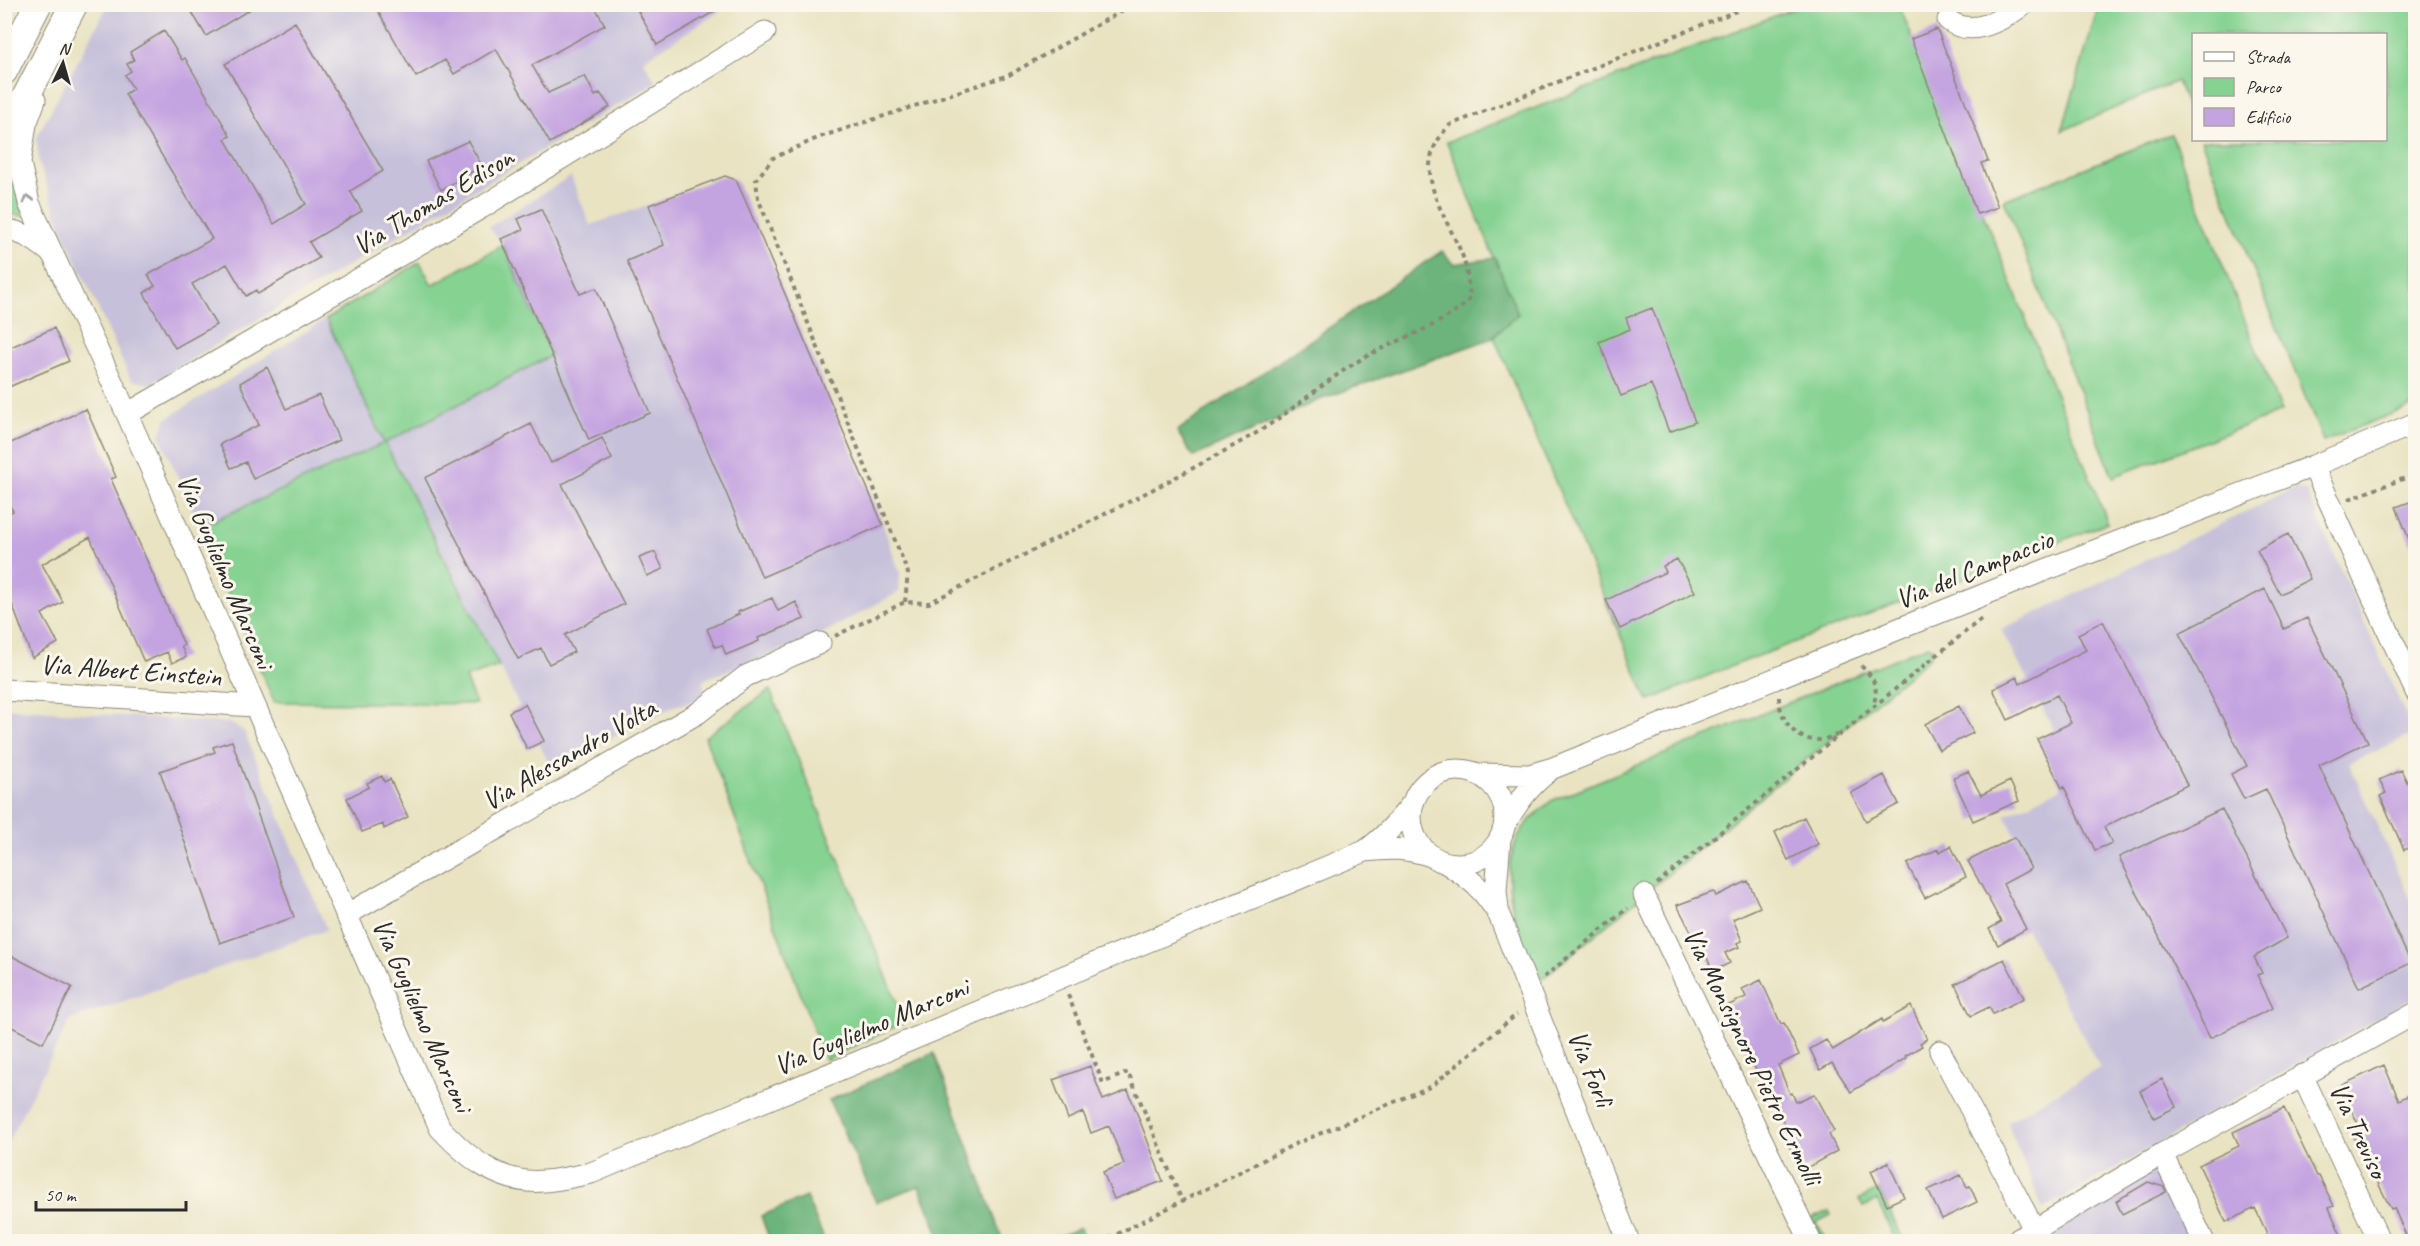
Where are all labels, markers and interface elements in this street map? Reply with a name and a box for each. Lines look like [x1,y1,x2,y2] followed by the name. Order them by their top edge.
[33,33,93,93] north arrow
[2192,33,2387,141] legend
[58,39,73,60] text: N
[2246,46,2291,68] text: Strada
[2246,76,2282,98] text: Parco
[2246,106,2292,128] text: Edificio
[346,139,521,263] street label: Via Thomas Edison
[23,194,36,204] one-way arrow
[169,468,284,677] street label: Via Guglielmo Marconi
[1890,521,2060,616] street label: Via del Campaccio
[39,646,223,694] street label: Via Albert Einstein
[476,689,664,818] street label: Via Alessandro Volta
[365,913,483,1121] street label: Via Guglielmo Marconi
[1676,922,1832,1194] street label: Via Monsignore Pietro Ermolli
[768,968,977,1083] street label: Via Guglielmo Marconi
[1560,1025,1623,1114] street label: Via Forlì
[2322,1077,2398,1186] street label: Via Treviso
[36,1174,186,1212] scale bar
[45,1184,78,1206] text: 50 m

